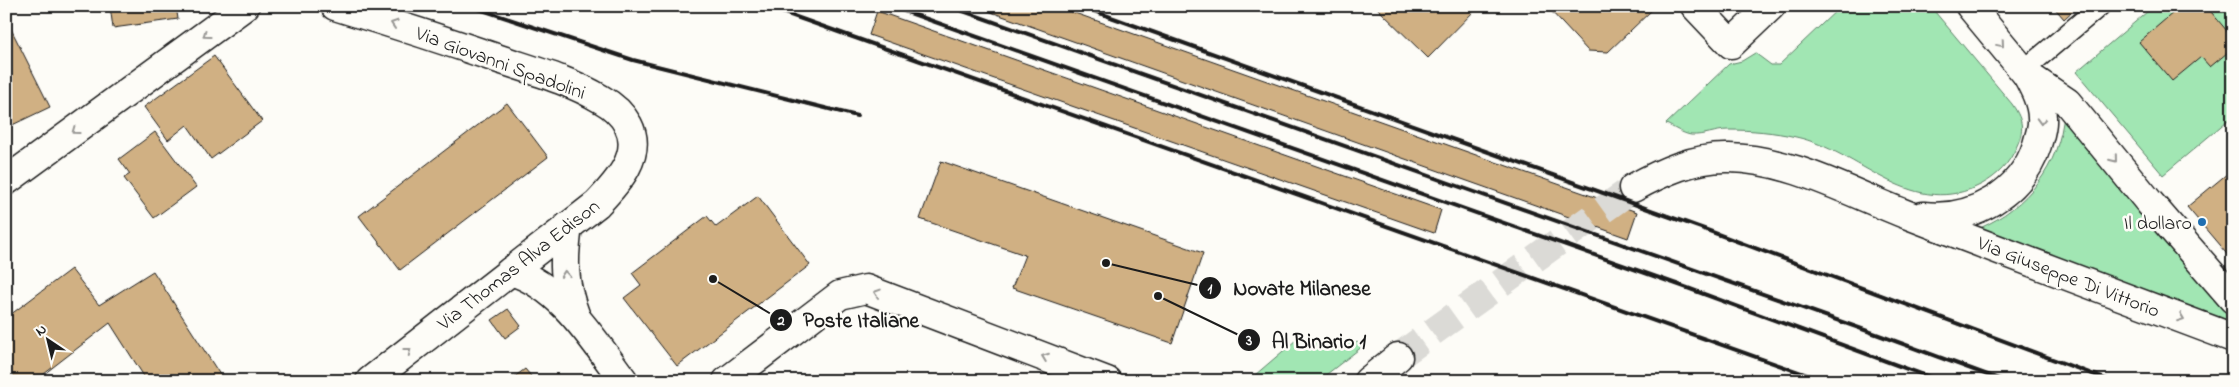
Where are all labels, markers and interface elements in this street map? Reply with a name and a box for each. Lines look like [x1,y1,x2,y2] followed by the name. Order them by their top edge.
[391,20,399,30] one-way arrow
[410,20,589,109] street label: Via Giovanni Spadolini
[202,29,212,38] one-way arrow
[1996,38,2005,47] one-way arrow
[2036,117,2046,125] one-way arrow
[71,125,81,134] one-way arrow
[2108,153,2116,162] one-way arrow
[431,193,607,339] street label: Via Thomas Alva Edison
[2124,210,2192,239] place label: Il dollaro
[2196,216,2208,228] marker: Il dollaro
[1972,230,2164,327] street label: Via Giuseppe Di Vittorio
[559,270,570,278] one-way arrow
[1198,270,1380,306] callout: Novate Milanese
[1233,275,1371,305] text: Novate Milanese
[1208,278,1213,300] text: 1
[873,289,882,299] one-way arrow
[768,302,929,338] callout: Poste Italiane
[803,307,920,337] text: Poste Italiane
[776,310,785,332] text: 2
[2176,312,2185,322] one-way arrow
[22,314,72,364] north arrow
[32,319,51,342] text: N
[1237,322,1376,358] callout: Al Binario 1
[1272,328,1367,358] text: Al Binario 1
[1245,330,1252,352] text: 3
[402,348,411,356] one-way arrow
[1041,353,1050,363] one-way arrow

